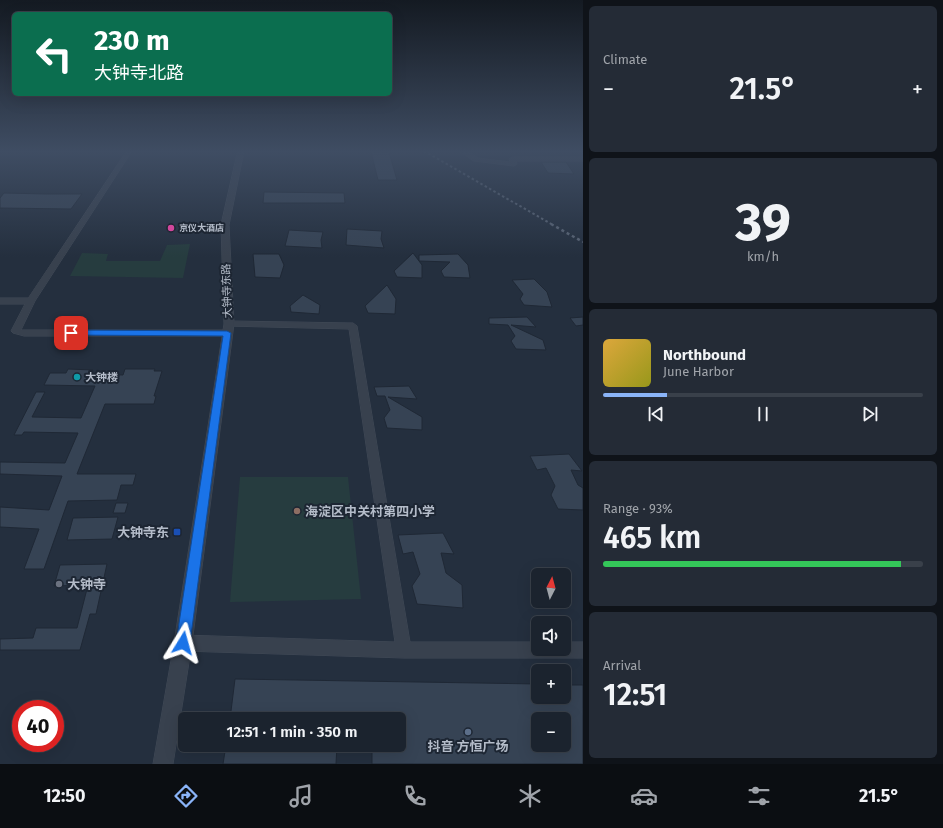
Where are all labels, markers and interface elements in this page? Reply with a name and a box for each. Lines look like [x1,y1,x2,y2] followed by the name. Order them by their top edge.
[94,24,170,57] text: 230 m
[28,28,80,80] icon: left
[603,52,647,67] text: Climate
[94,62,184,84] text: 大钟寺北路
[730,71,797,107] text: 21.5°
[603,76,614,103] text: −
[912,76,923,103] text: +
[735,191,791,254] text: 39
[166,223,176,233] marker: 京仪大酒店
[179,223,224,233] place label: 京仪大酒店
[747,249,779,264] text: km/h
[220,263,234,319] street label: 大钟寺东路
[54,316,88,350] pin
[60,322,82,344] icon: arrive
[663,346,746,364] text: Northbound
[663,364,734,379] text: June Harbor
[85,371,118,384] place label: 大钟楼
[72,372,82,382] marker: 大钟楼
[645,403,667,425] icon: previous
[752,403,774,425] icon: pause
[859,403,881,425] icon: next
[603,501,673,516] text: Range · 93%
[305,504,435,519] place label: 海淀区中关村第四小学
[292,506,302,516] marker: 海淀区中关村第四小学
[603,520,701,556] text: 465 km
[117,525,169,540] place label: 大钟寺东
[172,527,182,537] marker: 大钟寺东
[531,568,571,608] north arrow
[531,568,571,752] map controls
[67,577,106,592] place label: 大钟寺
[54,579,64,589] marker: 大钟寺
[531,616,571,656] button: sound
[162,622,204,664] position arrow
[603,658,641,673] text: Arrival
[531,664,571,704] button: +
[603,677,667,713] text: 12:51
[12,700,64,752] speed limit sign: 40
[531,712,571,752] button: −
[227,723,357,741] text: 12:51 · 1 min · 350 m
[463,727,473,737] marker: 抖音 方恒广场
[427,739,509,754] place label: 抖音 方恒广场
[172,782,200,810] icon: directions
[287,782,315,810] icon: music
[401,782,429,810] icon: phone
[516,782,544,810] icon: climate
[630,782,658,810] icon: car
[745,782,773,810] icon: filters
[43,785,86,807] text: 12:50
[859,785,900,807] text: 21.5°

